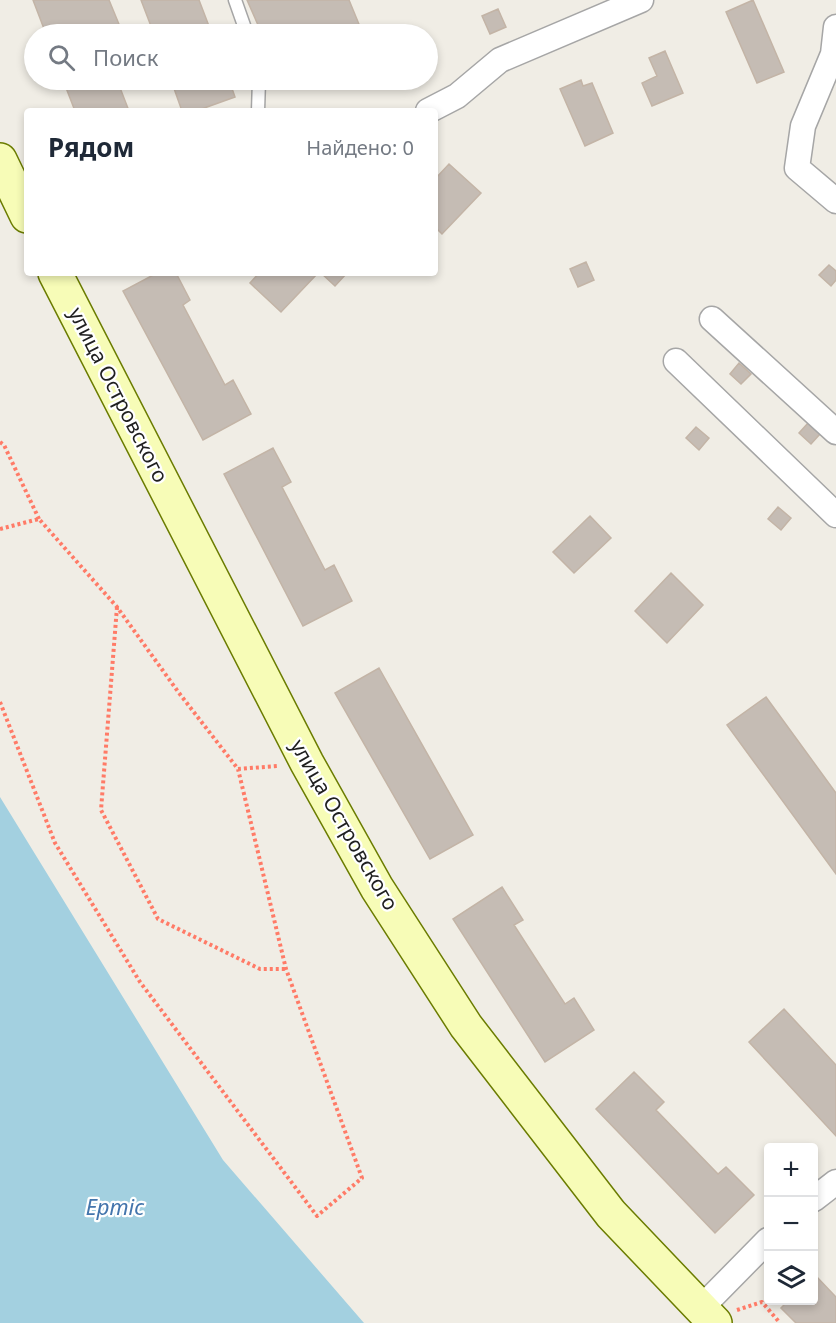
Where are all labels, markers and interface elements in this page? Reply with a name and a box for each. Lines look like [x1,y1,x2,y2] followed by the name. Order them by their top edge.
[24,24,438,90] search box
[45,41,78,74] icon: search
[93,42,158,72] text: Поиск
[48,129,134,165] text: Рядом
[306,134,414,161] text: Найдено: 0
[63,302,175,487] street label: улица Островского
[284,734,405,915] street label: улица Островского
[764,1143,818,1305] map controls
[764,1143,818,1197] button: +
[86,1191,145,1221] water label: Ертіс
[764,1197,818,1251] button: −
[764,1251,818,1305] button: layers

